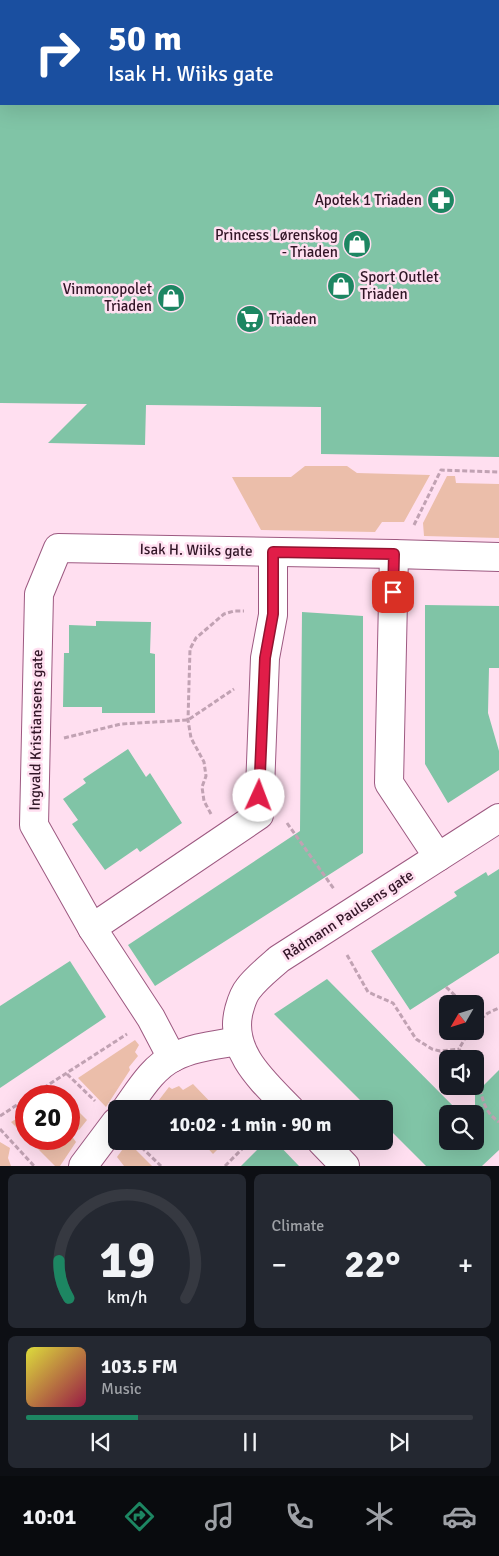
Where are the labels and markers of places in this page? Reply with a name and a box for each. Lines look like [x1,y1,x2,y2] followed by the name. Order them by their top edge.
[426,185,456,215] pharmacy icon: Apotek 1 Triaden
[315,191,422,209] place label: Apotek 1 Triaden
[215,226,338,261] place label: Princess Lørenskog - Triaden
[342,229,372,259] shop icon: Princess Lørenskog - Triaden
[360,268,439,303] place label: Sport Outlet Triaden
[326,271,356,301] shop icon: Sport Outlet Triaden
[63,280,152,315] place label: Vinmonopolet Triaden
[156,283,186,313] shop icon: Vinmonopolet Triaden
[235,304,265,334] supermarket icon: Triaden
[269,310,317,328] place label: Triaden
[372,571,414,613] pin

